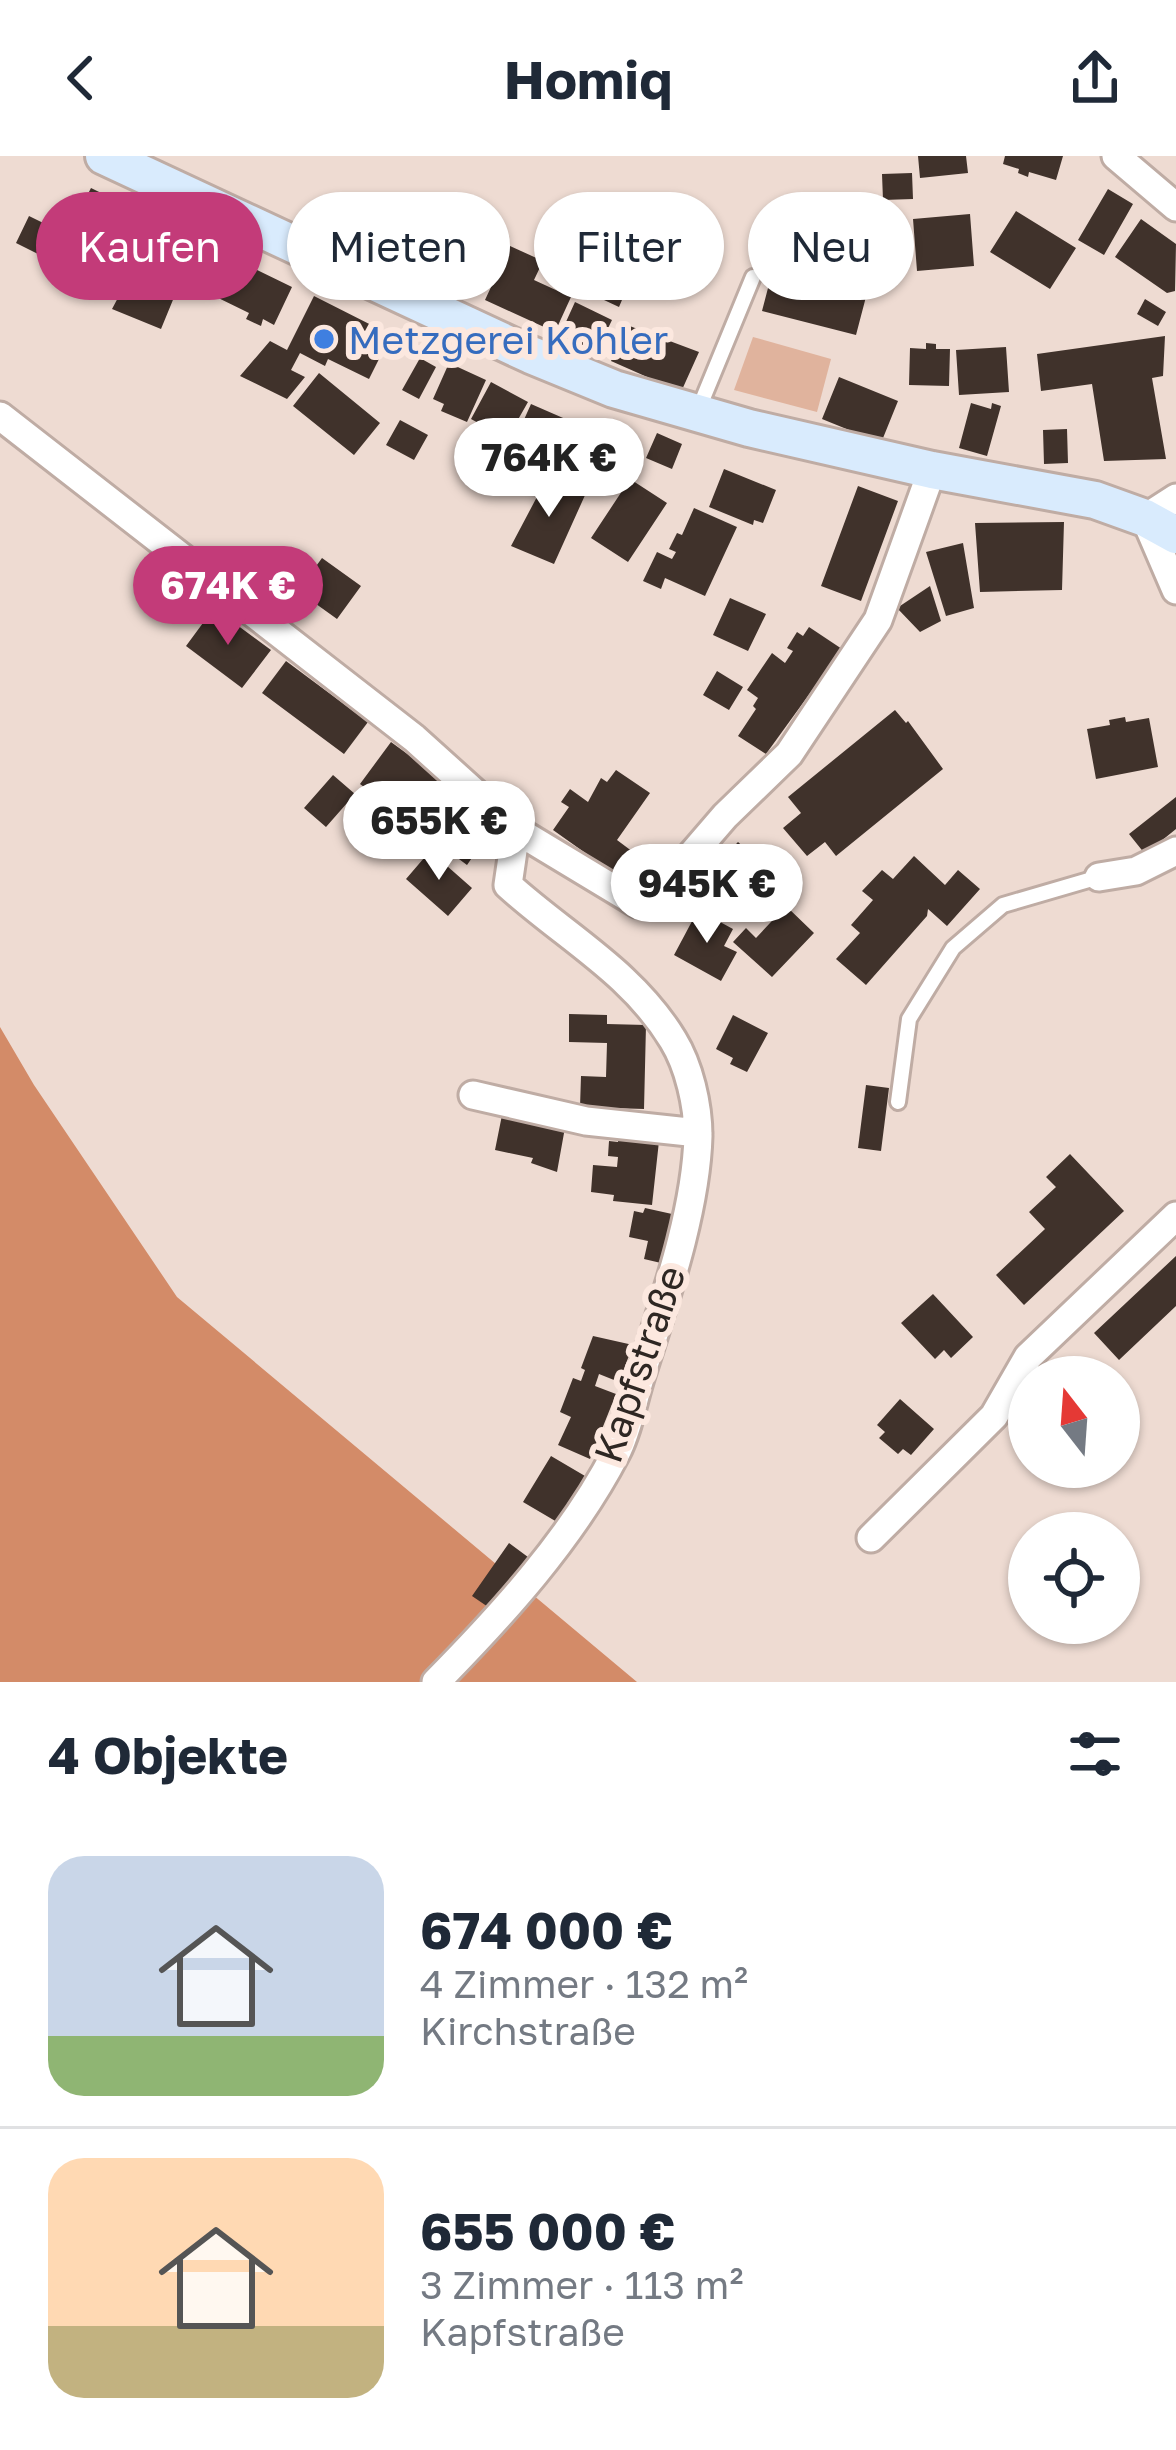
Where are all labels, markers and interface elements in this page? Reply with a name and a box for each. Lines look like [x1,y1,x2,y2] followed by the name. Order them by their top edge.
[48,45,114,111] icon: back
[1062,45,1128,111] icon: share
[504,46,672,111] text: Homiq
[36,192,263,300] chip: Kaufen
[287,192,510,300] chip: Mieten
[534,192,724,300] chip: Filter
[748,192,914,300] chip: Neu
[348,316,668,363] place label: Metzgerei Kohler
[311,326,337,352] marker: Metzgerei Kohler
[451,418,647,520] pin: 764K €
[481,433,617,480] text: 764K €
[130,546,326,648] pin: 674K €
[160,561,296,608] text: 674K €
[341,781,537,883] pin: 655K €
[370,796,508,843] text: 655K €
[609,844,805,946] pin: 945K €
[638,859,776,906] text: 945K €
[583,1260,695,1468] street label: Kapfstraße
[1008,1356,1140,1488] north arrow
[1008,1356,1140,1644] map controls
[1008,1512,1140,1644] button: locate
[1062,1721,1128,1787] icon: filters
[48,1724,288,1785] text: 4 Objekte
[420,1899,673,1960] text: 674 000 €
[144,1904,288,2048] icon: home
[420,1960,748,2007] text: 4 Zimmer · 132 m²
[420,2007,636,2054] text: Kirchstraße
[420,2200,676,2261] text: 655 000 €
[144,2206,288,2350] icon: home
[420,2261,743,2308] text: 3 Zimmer · 113 m²
[420,2308,625,2355] text: Kapfstraße

